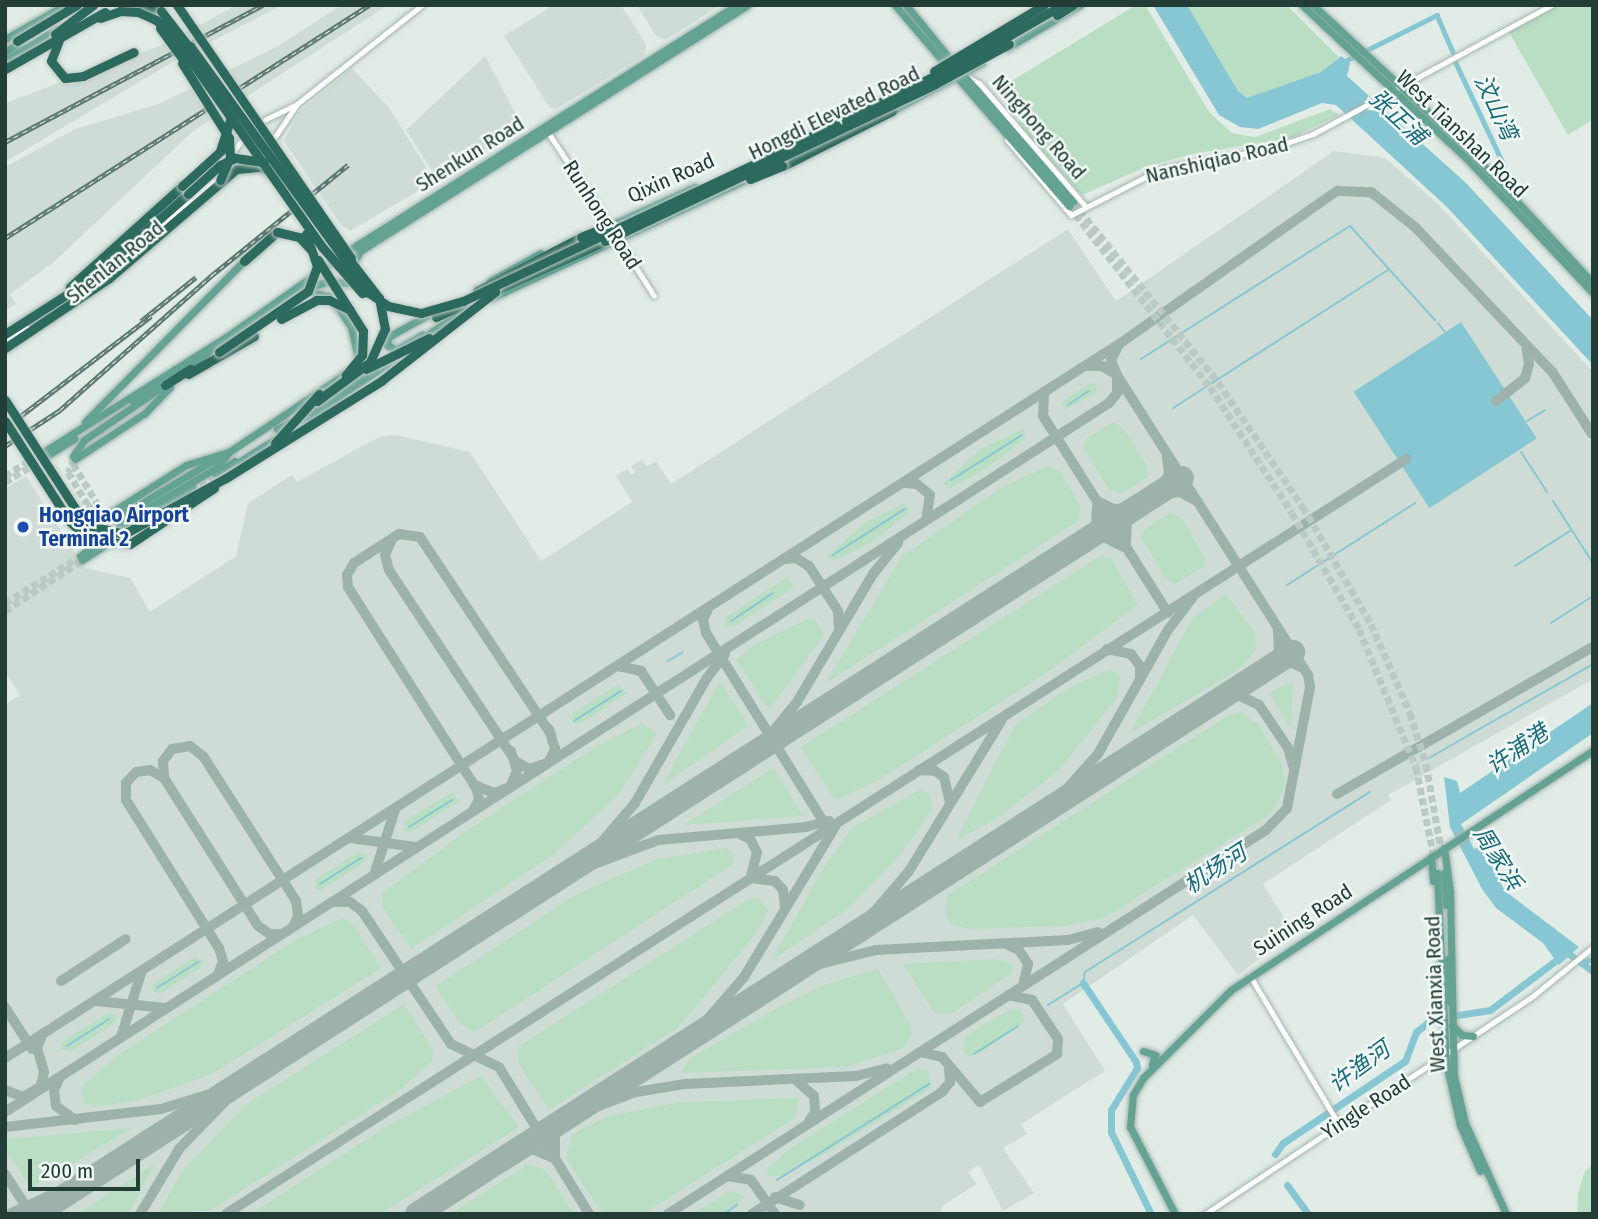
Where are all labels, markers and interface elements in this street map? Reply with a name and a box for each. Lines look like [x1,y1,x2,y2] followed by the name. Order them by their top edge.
[744,61,924,165] street label: Hongdi Elevated Road
[1391,65,1533,203] street label: West Tianshan Road
[987,69,1091,185] street label: Ninghong Road
[1469,70,1523,144] water label: 汶山湾
[1363,83,1433,151] water label: 张正浦
[411,111,529,197] street label: Shenkun Road
[1143,131,1291,189] street label: Nanshiqiao Road
[624,148,718,208] street label: Qixin Road
[557,156,647,274] street label: Runhong Road
[61,215,169,309] street label: Shenlan Road
[39,502,189,552] place label: Hongqiao Airport Terminal 2
[13,517,33,537] marker: Hongqiao Airport Terminal 2
[1481,718,1553,780] water label: 许浦港
[1468,821,1528,895] water label: 周家浜
[1179,839,1251,899] water label: 机场河
[1249,879,1357,961] street label: Suining Road
[1420,915,1450,1073] street label: West Xianxia Road
[1323,1036,1395,1098] water label: 许渔河
[1317,1069,1415,1145] street label: Yingle Road
[32,1146,144,1190] scale bar
[41,1158,93,1184] text: 200 m

